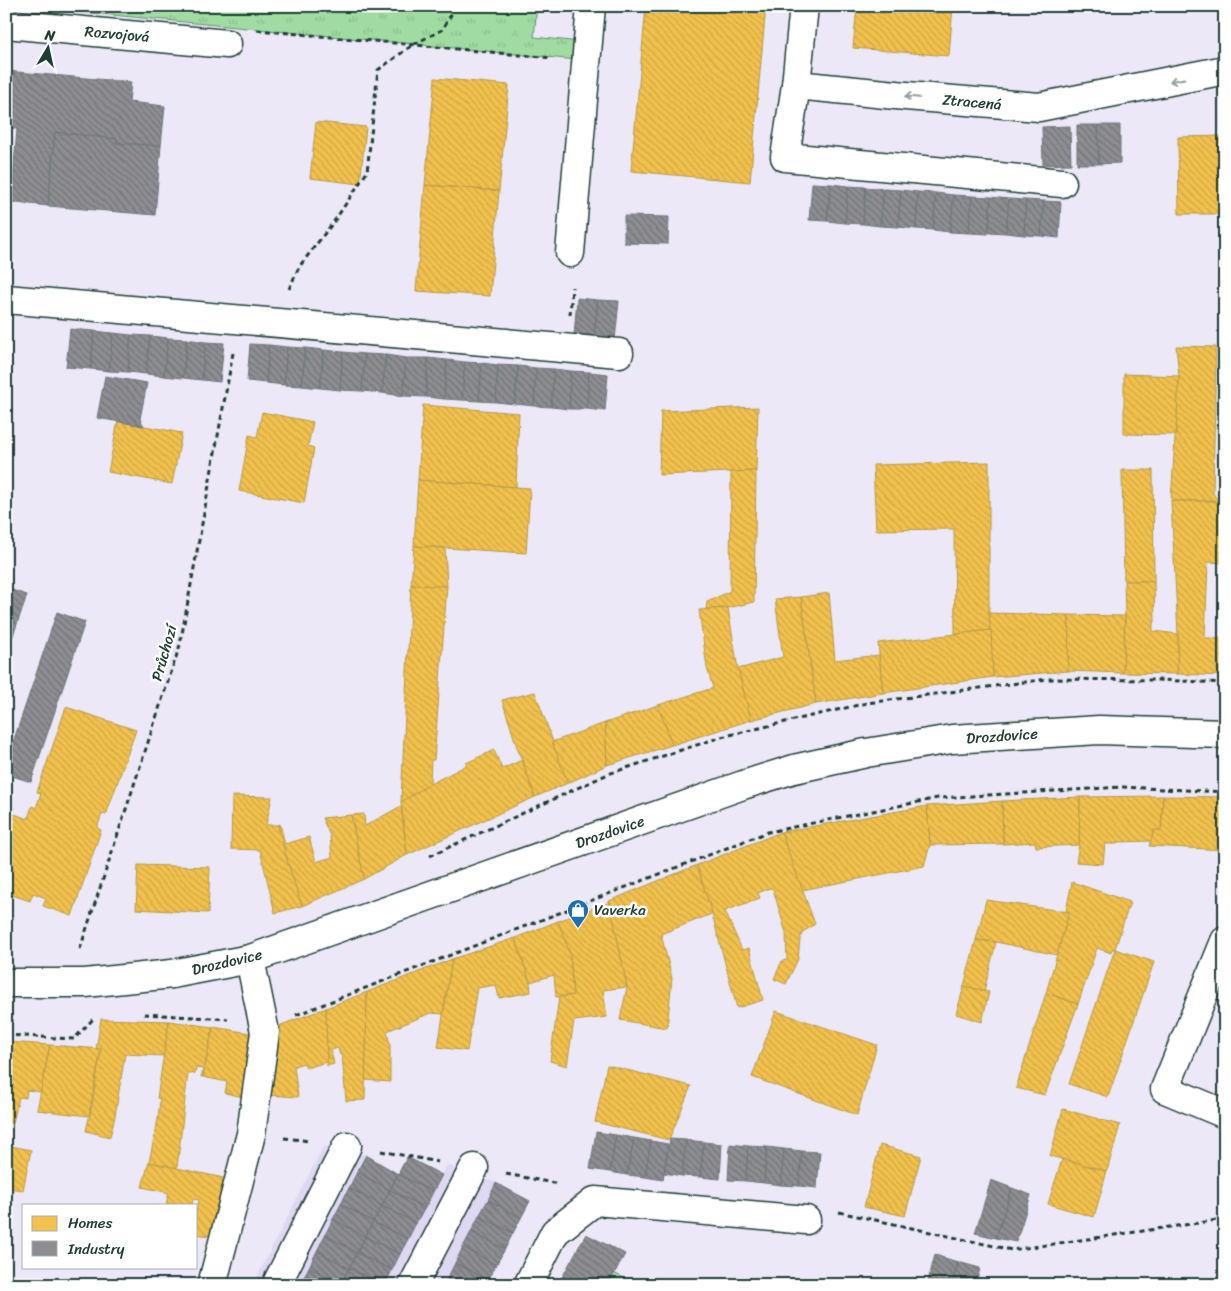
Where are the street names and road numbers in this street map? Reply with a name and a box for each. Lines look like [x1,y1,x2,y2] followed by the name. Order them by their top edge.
[84,18,151,50] street label: Rozvojová
[941,86,1003,118] street label: Ztracená
[144,620,185,684] street label: Průchozí
[965,721,1039,751] street label: Drozdovice
[572,808,648,856] street label: Drozdovice
[189,941,265,983] street label: Drozdovice

